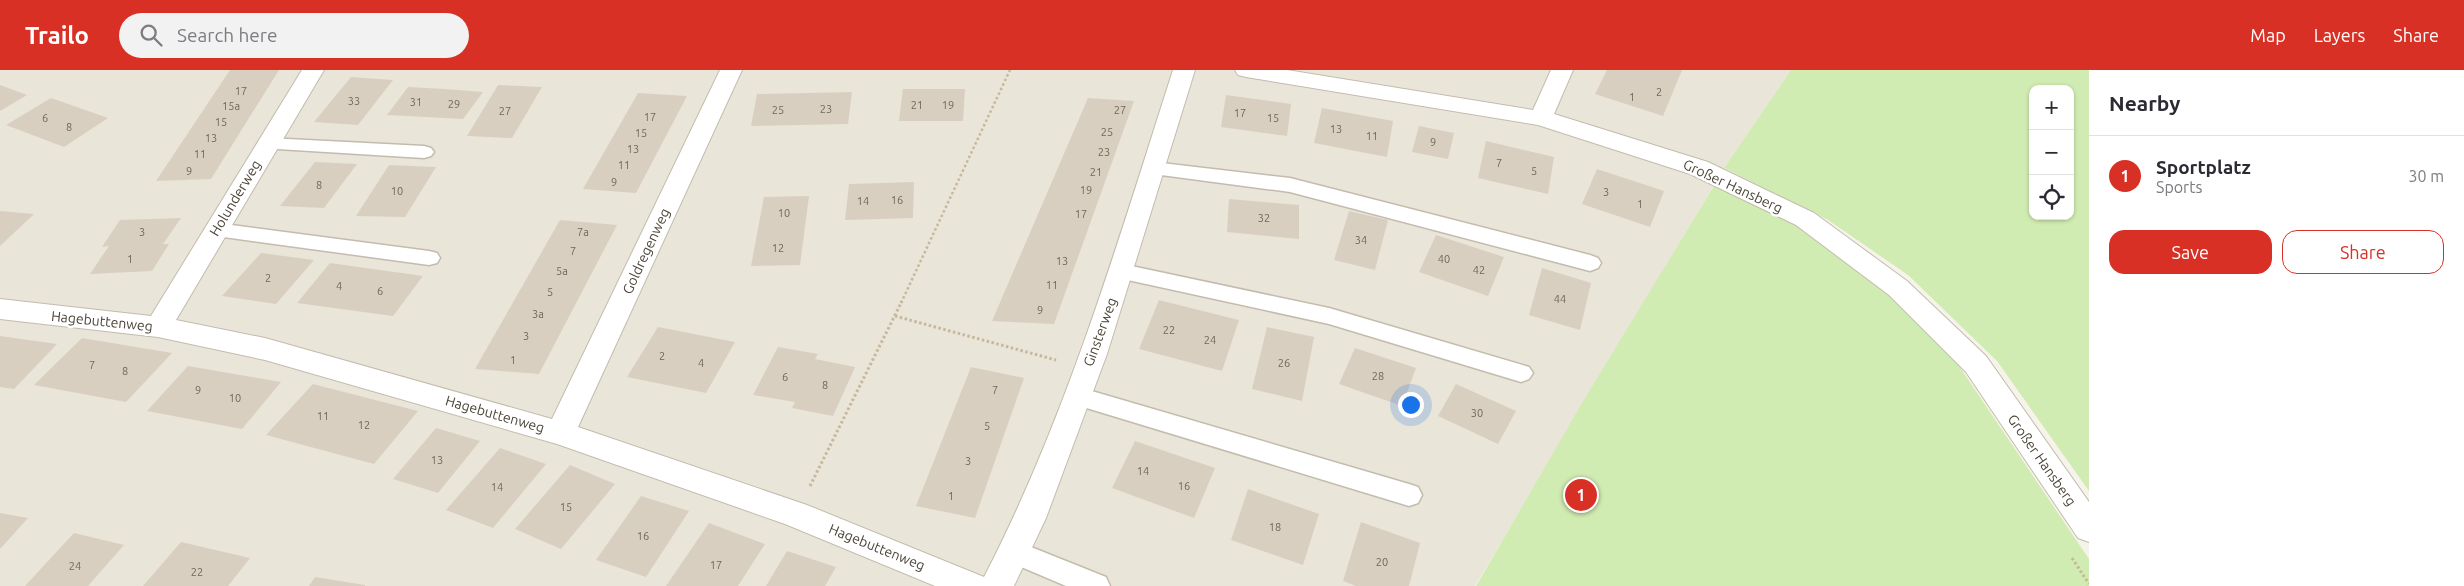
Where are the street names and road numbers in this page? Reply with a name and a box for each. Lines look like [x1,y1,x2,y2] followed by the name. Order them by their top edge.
[1681,156,1785,216] street label: Großer Hansberg
[206,157,264,239] street label: Holunderweg
[619,206,673,296] street label: Goldregenweg
[1080,295,1120,369] street label: Ginsterweg
[50,308,154,334] street label: Hagebuttenweg
[444,392,546,436] street label: Hagebuttenweg
[2005,411,2079,509] street label: Großer Hansberg
[827,520,927,574] street label: Hagebuttenweg

